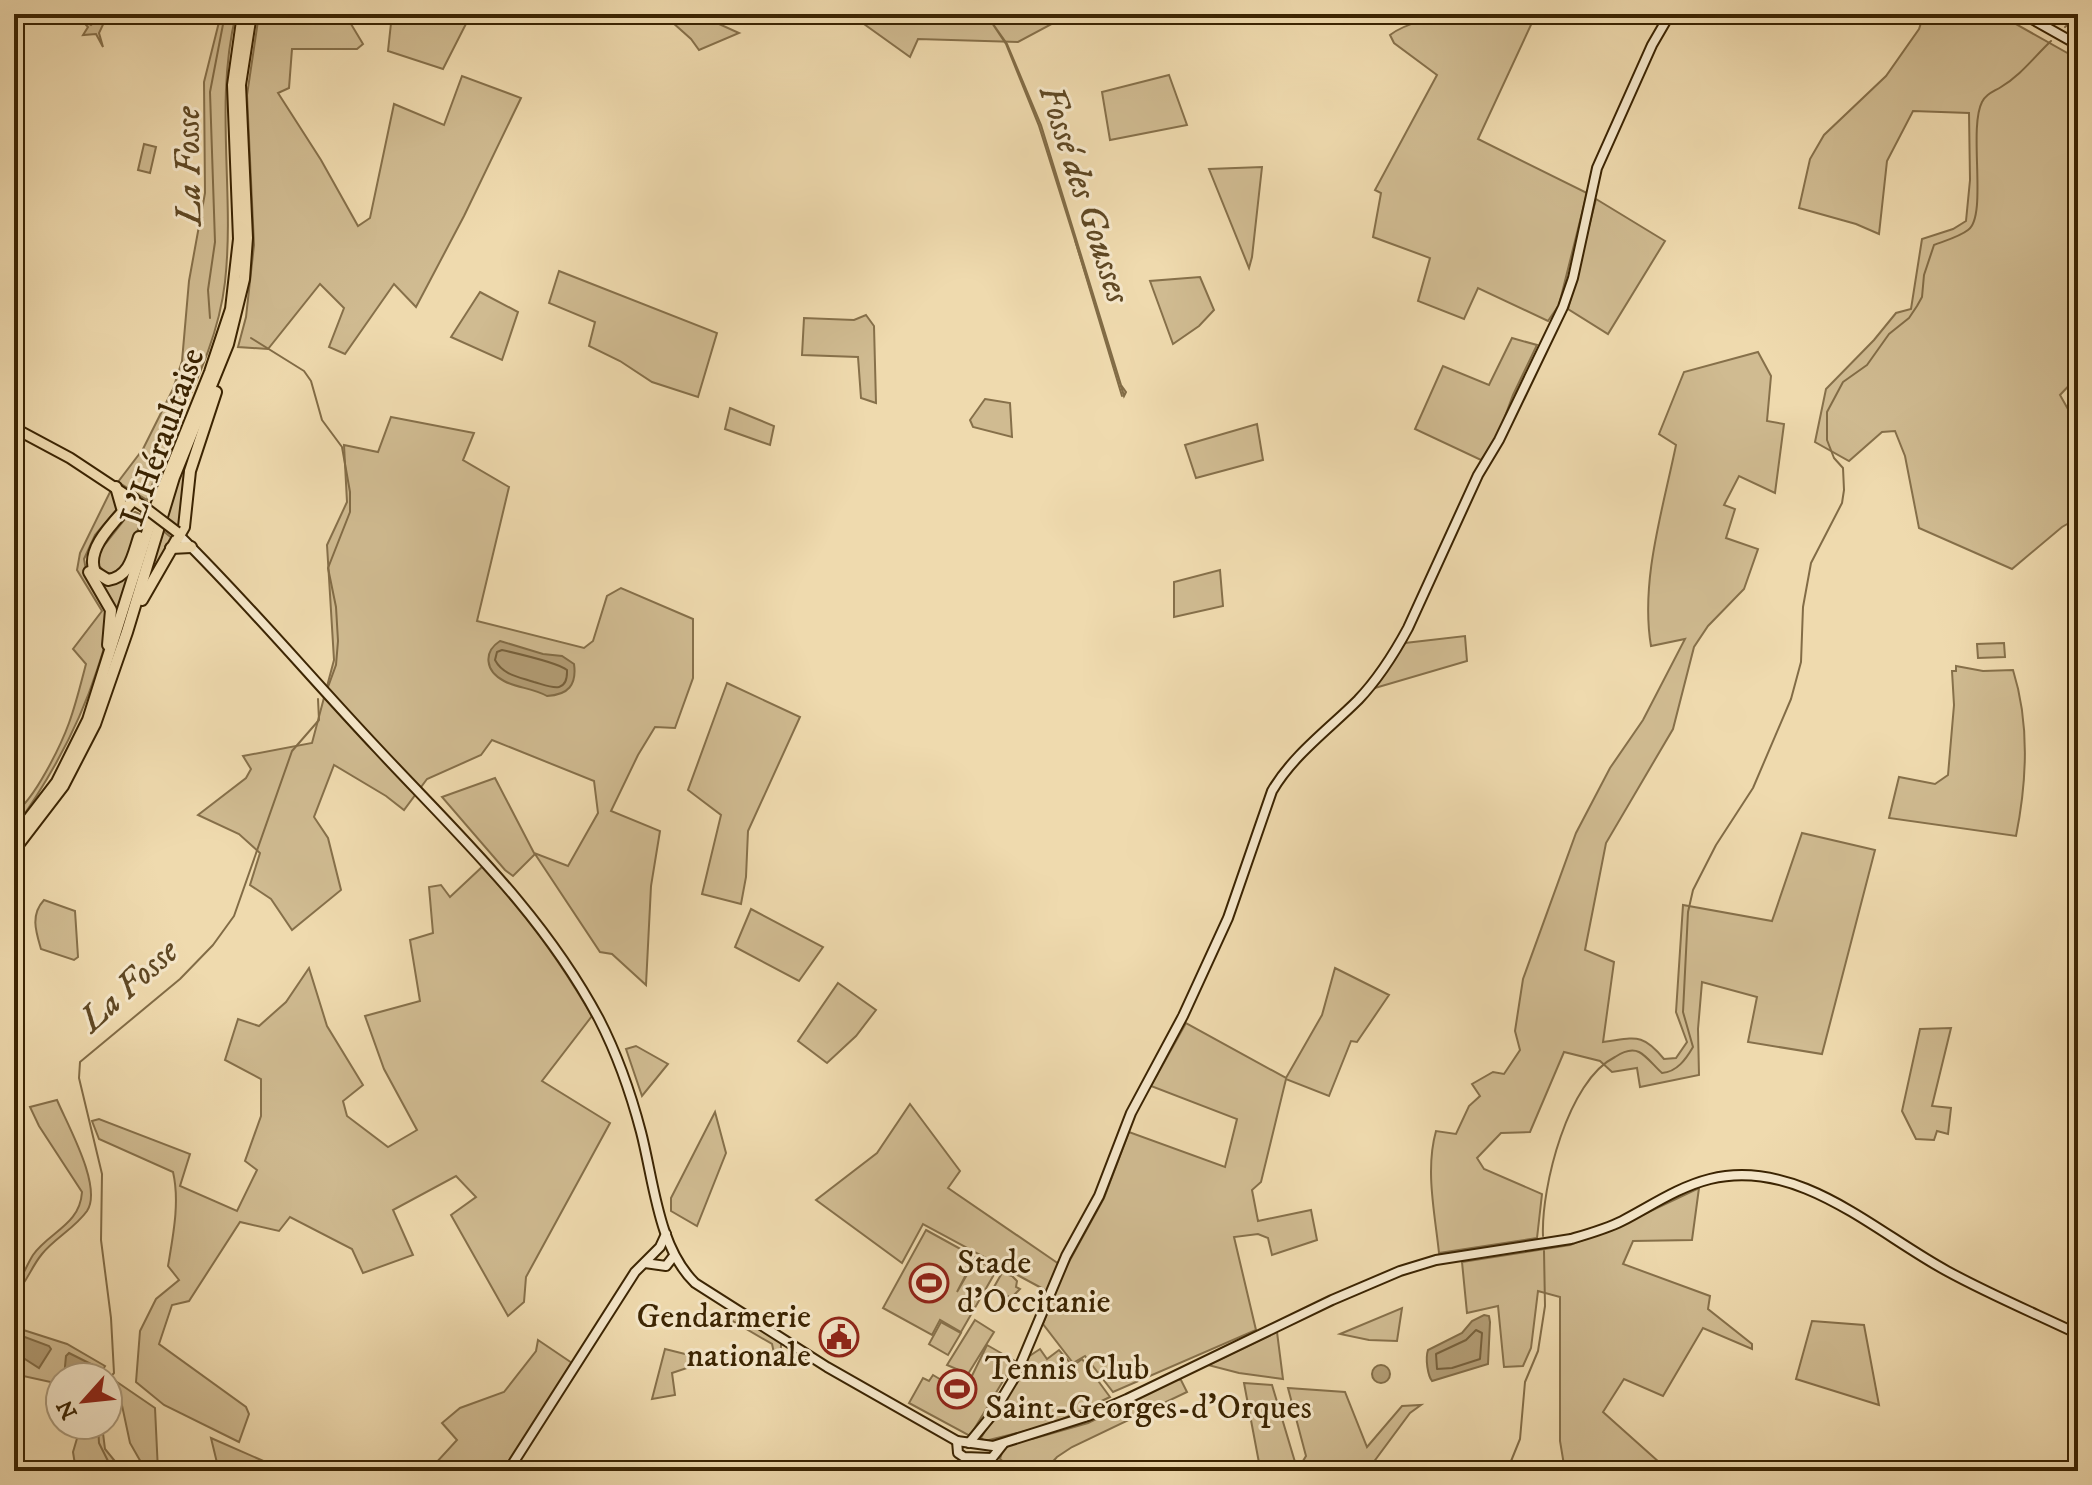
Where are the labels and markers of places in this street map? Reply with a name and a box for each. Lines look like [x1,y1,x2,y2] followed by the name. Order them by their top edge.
[957,1242,1111,1323] place label: Stade d'Occitanie
[908,1262,950,1304] sports icon: Stade d'Occitanie
[636,1296,811,1377] place label: Gendarmerie nationale
[818,1316,860,1358] public building icon: Gendarmerie nationale
[985,1348,1312,1429] place label: Tennis Club Saint-Georges-d'Orques
[936,1368,978,1410] sports icon: Tennis Club Saint-Georges-d'Orques

